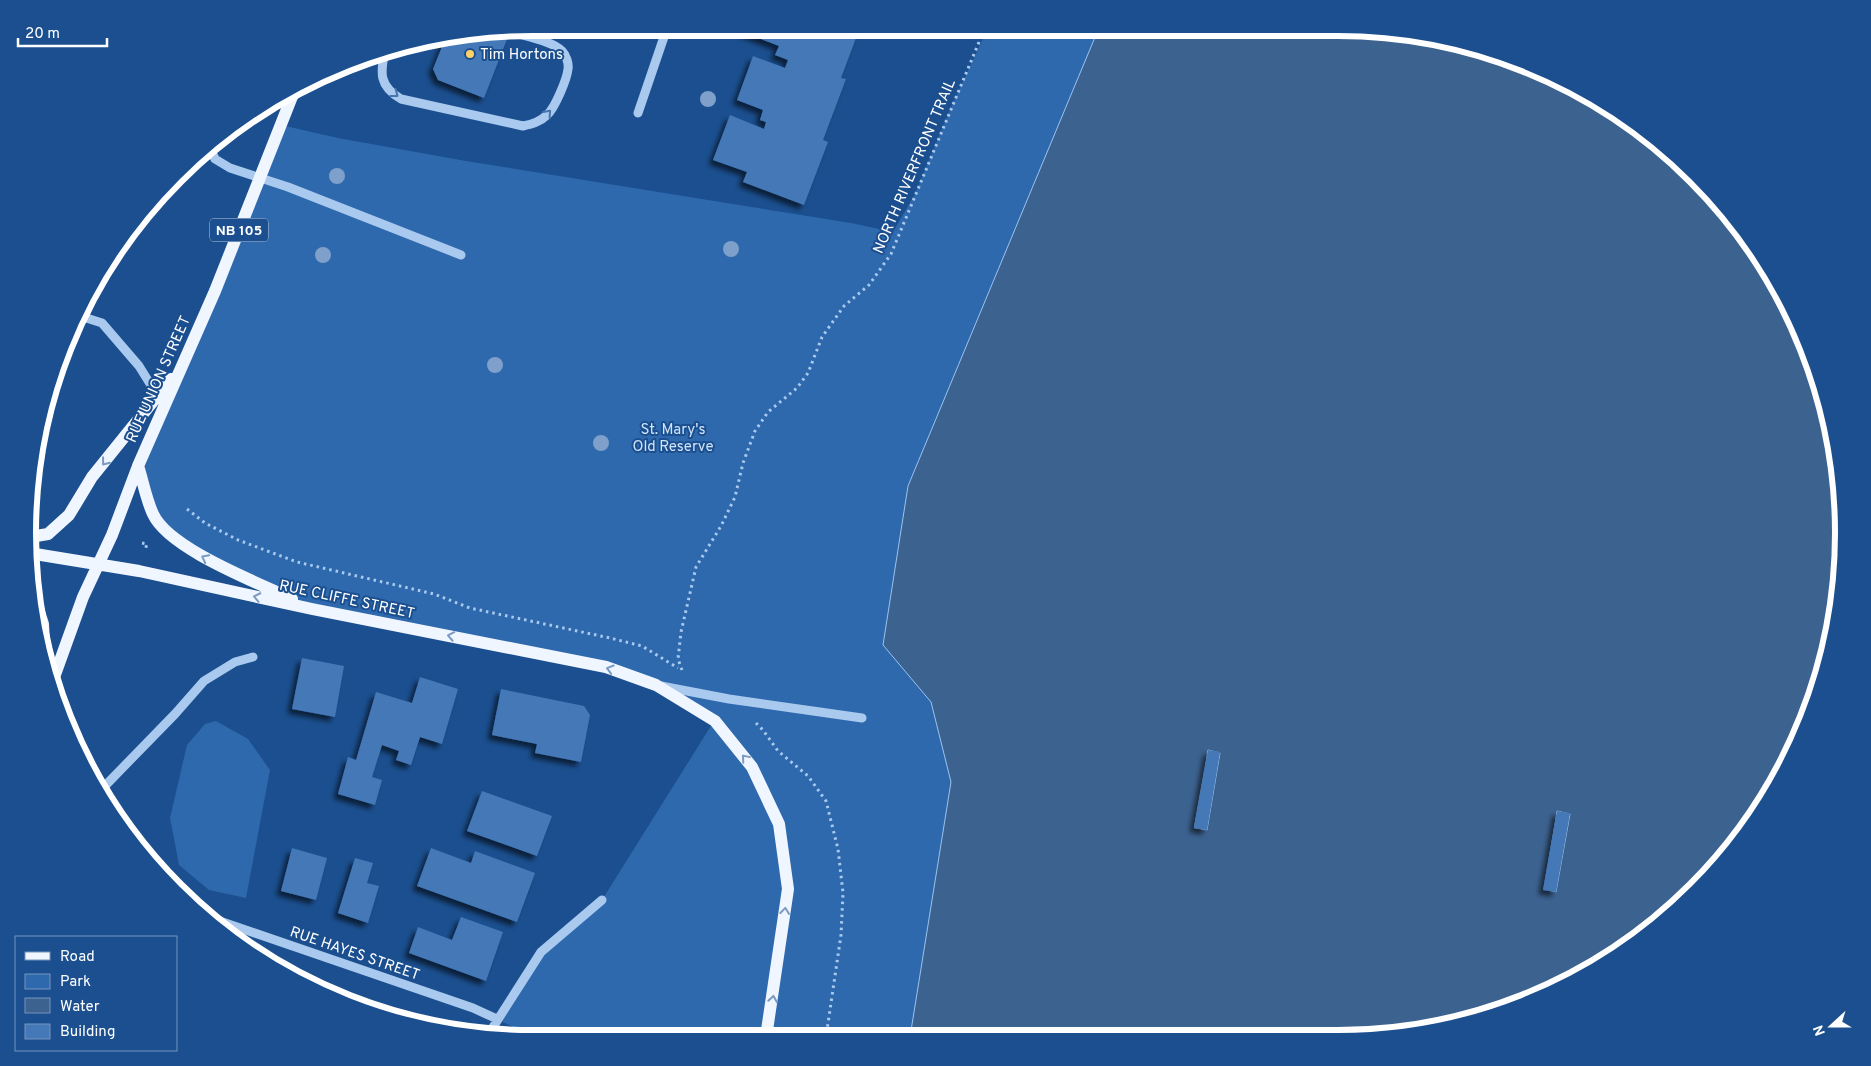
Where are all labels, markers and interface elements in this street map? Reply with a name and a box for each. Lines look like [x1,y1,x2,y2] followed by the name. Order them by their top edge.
[18,15,106,47] scale bar
[25,25,60,44] text: 20 m
[480,46,563,65] place label: Tim Hortons
[464,48,476,60] marker: Tim Hortons
[870,76,961,257] street label: NORTH RIVERFRONT TRAIL
[389,88,398,97] one-way arrow
[542,109,551,118] one-way arrow
[210,218,268,242] road number: NB 105
[123,313,196,446] street label: RUE UNION STREET
[632,421,714,457] park label: St. Mary's Old Reserve
[101,456,110,465] one-way arrow
[201,554,210,564] one-way arrow
[277,577,416,624] street label: RUE CLIFFE STREET
[253,592,262,603] one-way arrow
[446,632,455,642] one-way arrow
[606,664,614,674] one-way arrow
[742,755,751,764] one-way arrow
[779,907,790,915] one-way arrow
[287,923,422,986] street label: RUE HAYES STREET
[15,936,178,1051] legend
[60,948,95,967] text: Road
[60,973,91,992] text: Park
[767,994,777,1003] one-way arrow
[60,998,100,1017] text: Water
[1806,1001,1856,1051] north arrow
[1811,1022,1830,1038] text: N
[60,1023,115,1042] text: Building

